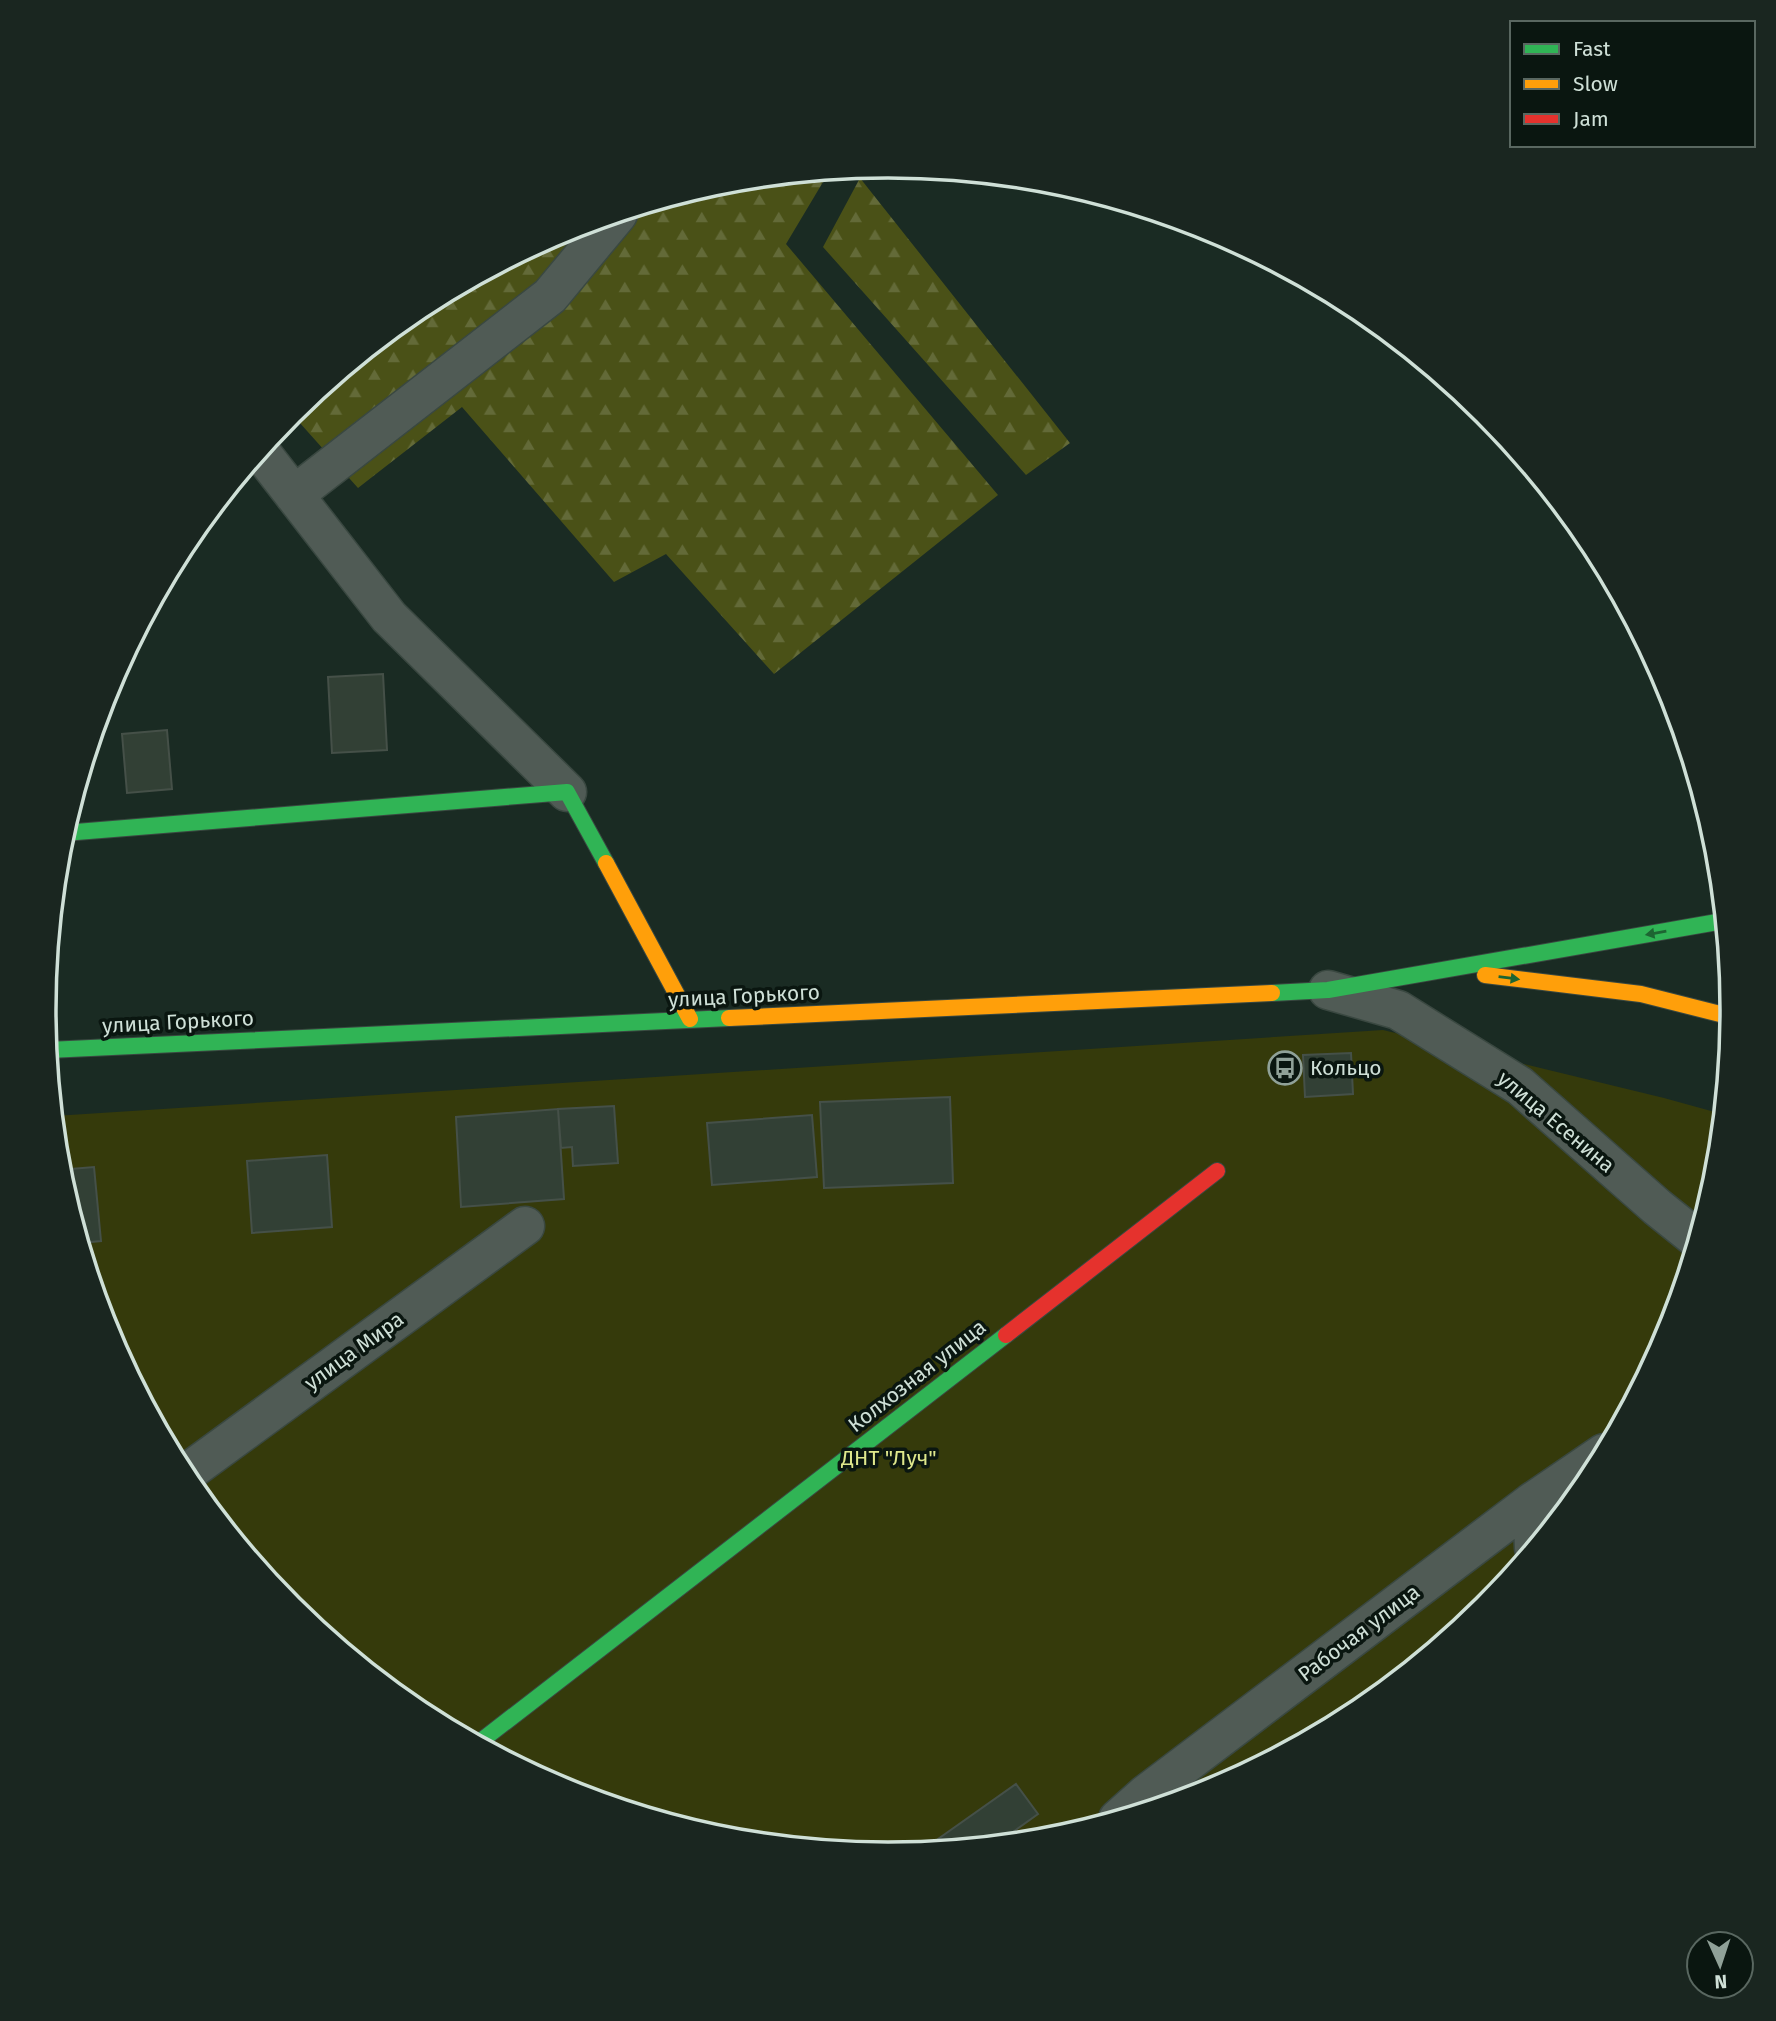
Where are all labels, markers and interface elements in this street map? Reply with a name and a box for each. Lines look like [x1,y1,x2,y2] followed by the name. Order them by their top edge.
[1510,21,1755,147] legend
[1573,36,1611,62] text: Fast
[1573,71,1618,97] text: Slow
[1573,106,1609,132] text: Jam
[1645,928,1667,939] one-way arrow
[1498,973,1520,984] one-way arrow
[667,979,821,1013] street label: улица Горького
[101,1005,255,1039] street label: улица Горького
[1266,1049,1304,1087] bus stop icon: Кольцо
[1310,1055,1381,1081] place label: Кольцо
[1492,1065,1620,1179] street label: улица Есенина
[299,1306,409,1396] street label: улица Мира
[843,1314,991,1438] street label: Колхозная улица
[840,1445,937,1471] park label: ДНТ "Луч"
[1293,1579,1425,1687] street label: Рабочая улица
[1685,1930,1755,2000] north arrow
[1714,1970,1728,1993] text: N

